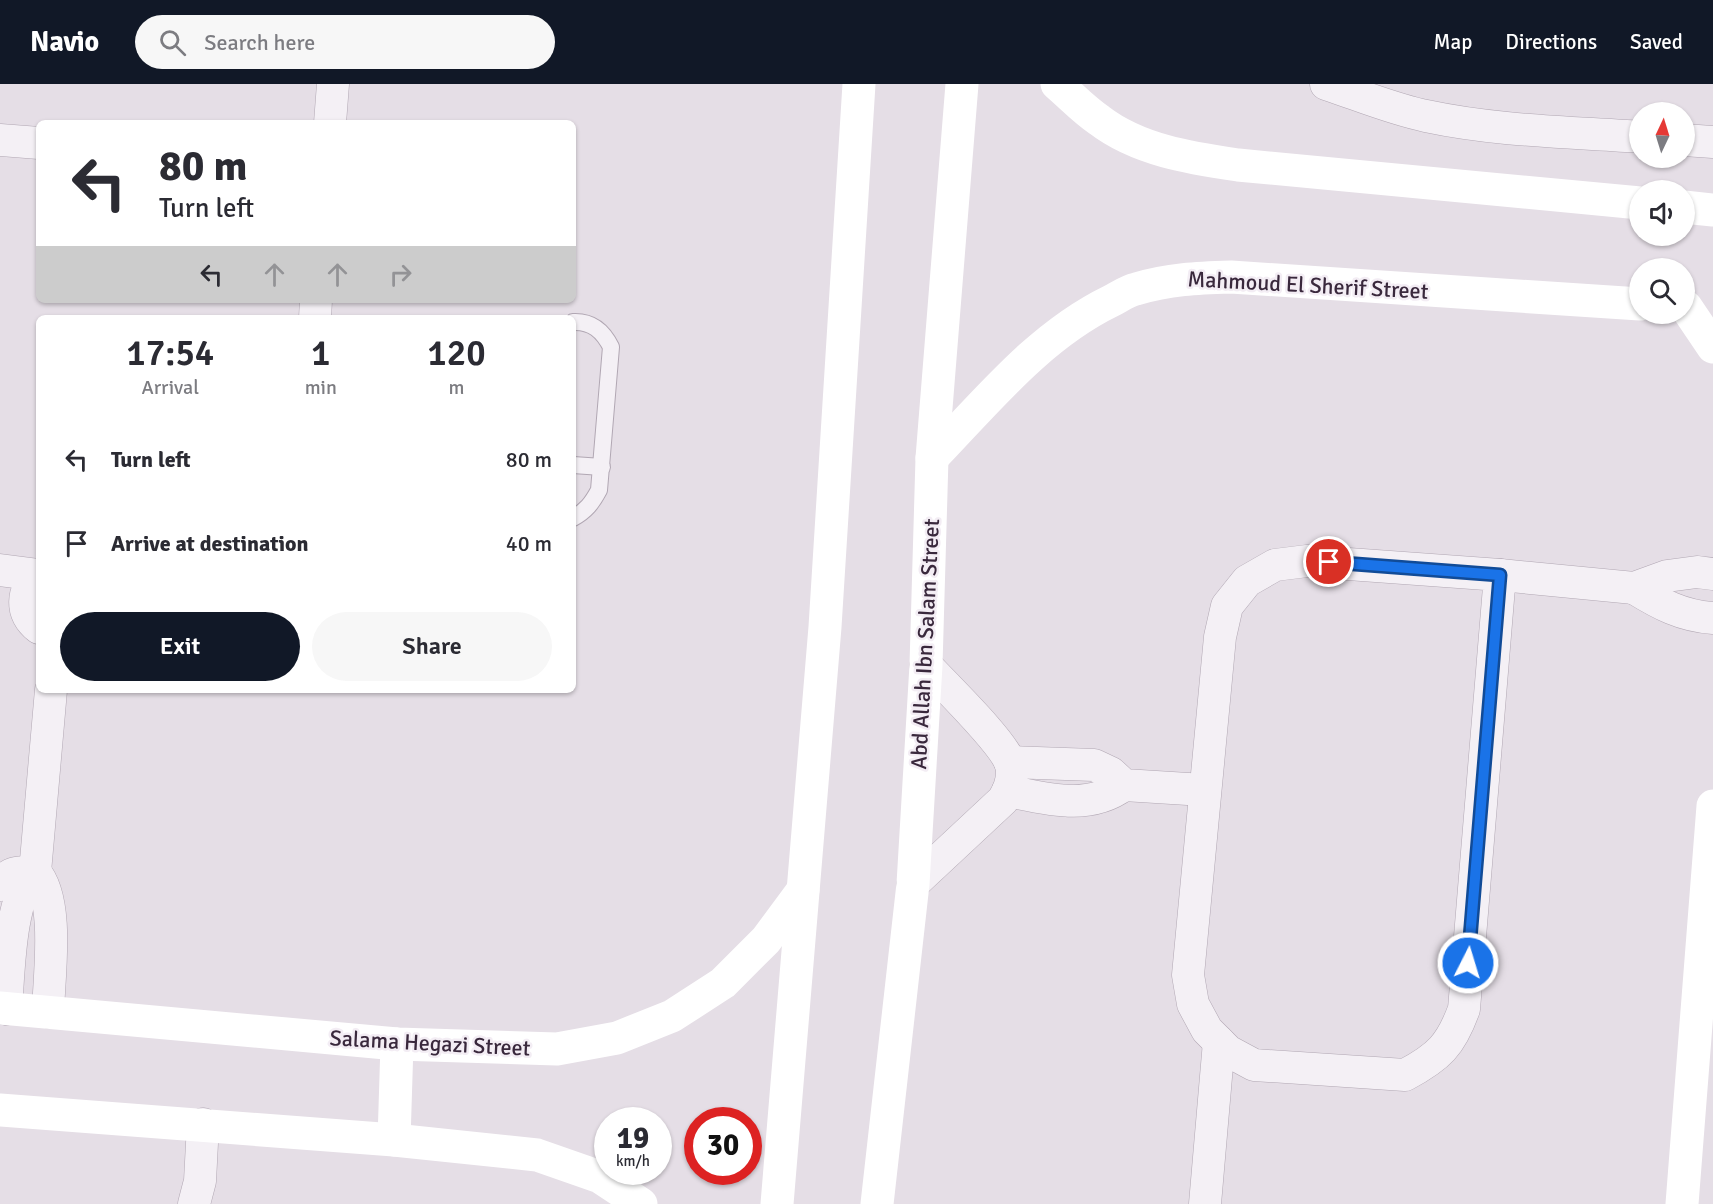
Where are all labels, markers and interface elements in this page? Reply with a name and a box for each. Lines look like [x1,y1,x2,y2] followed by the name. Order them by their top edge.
[135,15,555,69] search box
[30,25,99,59] text: Navio
[156,26,189,59] icon: search
[204,29,315,56] text: Search here
[1434,29,1472,55] text: Map
[1505,29,1597,55] text: Directions
[1630,29,1683,55] text: Saved
[1629,102,1695,168] north arrow
[1629,102,1695,324] map controls
[159,141,248,192] text: 80 m
[60,144,138,222] icon: left
[1629,180,1695,246] button: sound
[159,192,254,225] text: Turn left
[195,258,228,291] icon: left
[258,258,291,291] icon: ahead
[321,258,354,291] icon: ahead
[384,258,417,291] icon: right
[1629,258,1695,324] button: search
[1187,265,1429,305] street label: Mahmoud El Sherif Street
[126,331,214,376] text: 17:54
[311,331,331,376] text: 1
[427,331,486,376] text: 120
[142,375,199,400] text: Arrival
[305,375,337,400] text: min
[448,375,464,400] text: m
[60,443,93,476] icon: left
[111,446,191,473] text: Turn left
[506,446,552,473] text: 80 m
[905,518,945,770] street label: Abd Allah Ibn Salam Street
[60,527,93,560] icon: arrive
[111,530,308,557] text: Arrive at destination
[506,530,552,557] text: 40 m
[1303,536,1354,587] pin
[1312,545,1345,578] icon: arrive
[60,612,300,681] button: Exit
[312,612,552,681] button: Share
[1436,931,1500,995] position arrow
[329,1024,531,1062] street label: Salama Hegazi Street
[684,1107,762,1185] speed limit sign: 30
[617,1120,649,1157] text: 19
[616,1152,650,1170] text: km/h

